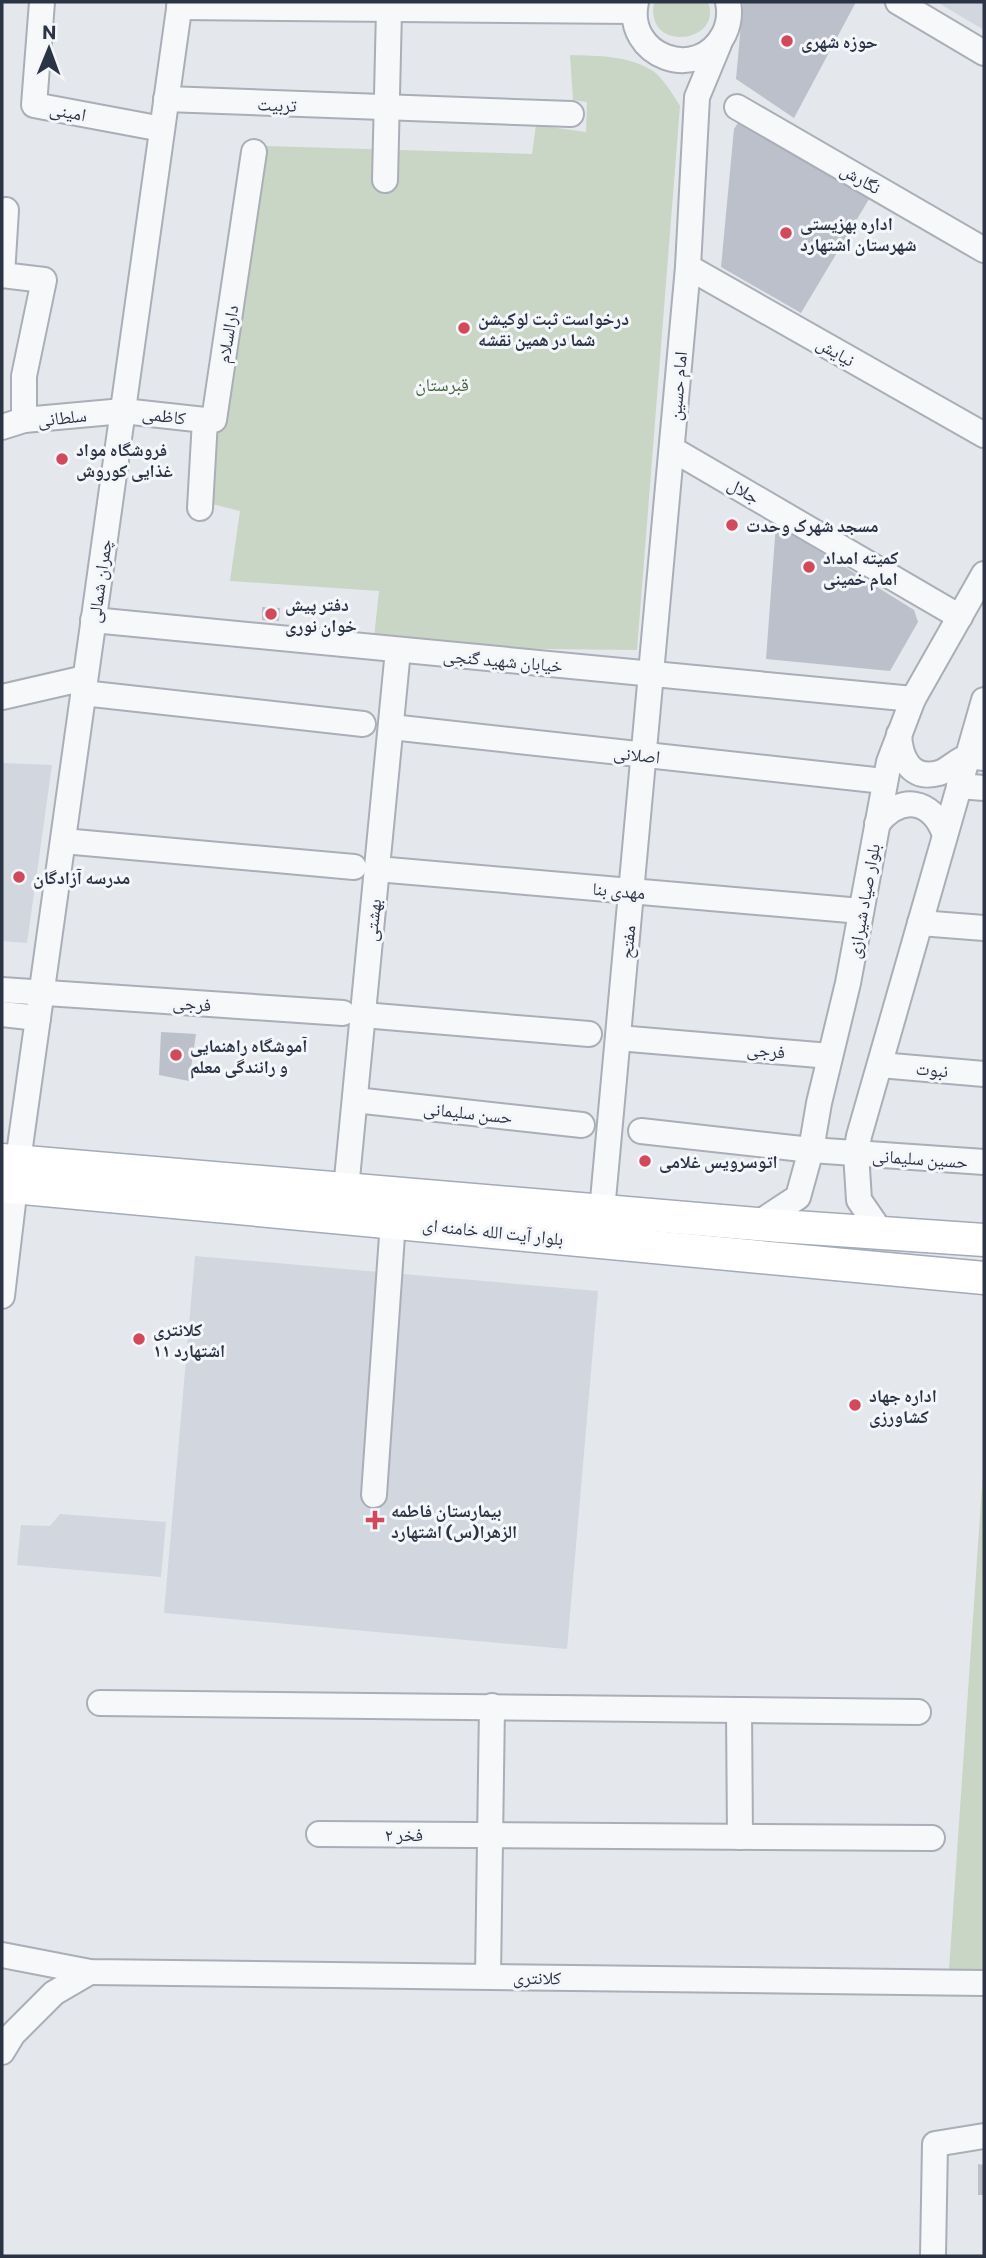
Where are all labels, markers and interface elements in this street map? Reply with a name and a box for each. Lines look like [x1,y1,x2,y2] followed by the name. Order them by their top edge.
[14,14,84,84] north arrow
[42,20,57,43] text: N
[801,30,878,53] place label: حوزه شهری
[779,33,795,49] marker: حوزه شهری
[257,92,297,116] street label: تربیت
[48,97,88,126] street label: امینی
[836,158,885,199] street label: نگارش
[800,212,917,256] place label: اداره بهزیستی شهرستان اشتهارد
[778,225,794,241] marker: اداره بهزیستی شهرستان اشتهارد
[212,303,244,365] street label: دارالسلام
[478,307,629,351] place label: درخواست ثبت لوکیشن شما در همین نقشه
[456,320,472,336] marker: درخواست ثبت لوکیشن شما در همین نقشه
[812,331,859,372] street label: نیایش
[663,350,693,422] street label: امام حسین
[415,373,469,396] park label: قبرستان
[141,401,188,430] street label: کاظمی
[36,403,88,432] street label: سلطانی
[76,438,173,482] place label: فروشگاه مواد غذایی کوروش
[54,451,70,467] marker: فروشگاه مواد غذایی کوروش
[724,472,764,509] street label: جلال
[746,514,879,536] place label: مسجد شهرک وحدت
[724,517,740,533] marker: مسجد شهرک وحدت
[82,538,117,624] street label: چمران شمالی
[823,546,899,591] place label: کمیته امداد امام خمینی
[801,559,817,575] marker: کمیته امداد امام خمینی
[285,593,357,637] place label: دفتر پیش خوان نوری
[263,606,279,622] marker: دفتر پیش خوان نوری
[442,644,564,677] street label: خیابان شهید گنجی
[613,741,661,768] street label: اصلانی
[842,842,885,960] street label: بلوار صیاد شیرازی
[33,866,130,889] place label: مدرسه آزادگان
[11,869,27,885] marker: مدرسه آزادگان
[592,877,646,904] street label: مهدی بنا
[359,898,386,942] street label: بهشتی
[615,924,641,960] street label: مفتح
[172,991,212,1016] street label: فرجی
[190,1034,307,1079] place label: آموشگاه راهنمایی و رانندگی معلم
[746,1037,786,1064] street label: فرجی
[168,1047,184,1063] marker: آموشگاه راهنمایی و رانندگی معلم
[915,1057,949,1082] street label: نبوت
[422,1096,514,1129] street label: حسن سلیمانی
[871,1144,969,1173] street label: حسین سلیمانی
[659,1150,778,1173] place label: اتوسرویس غلامی
[637,1153,653,1169] marker: اتوسرویس غلامی
[421,1213,565,1250] street label: بلوار آیت الله خامنه ای
[153,1318,225,1361] place label: کلانتری ۱۱ اشتهارد
[131,1331,147,1347] marker: کلانتری ۱۱ اشتهارد
[869,1384,937,1428] place label: اداره جهاد کشاورزی
[847,1397,863,1413] marker: اداره جهاد کشاورزی
[391,1499,517,1543] place label: بیمارستان فاطمه الزهرا(س) اشتهارد
[365,1510,385,1530] marker: بیمارستان فاطمه الزهرا(س) اشتهارد
[385,1823,423,1845] street label: فخر ۲
[513,1966,562,1989] street label: کلانتری

